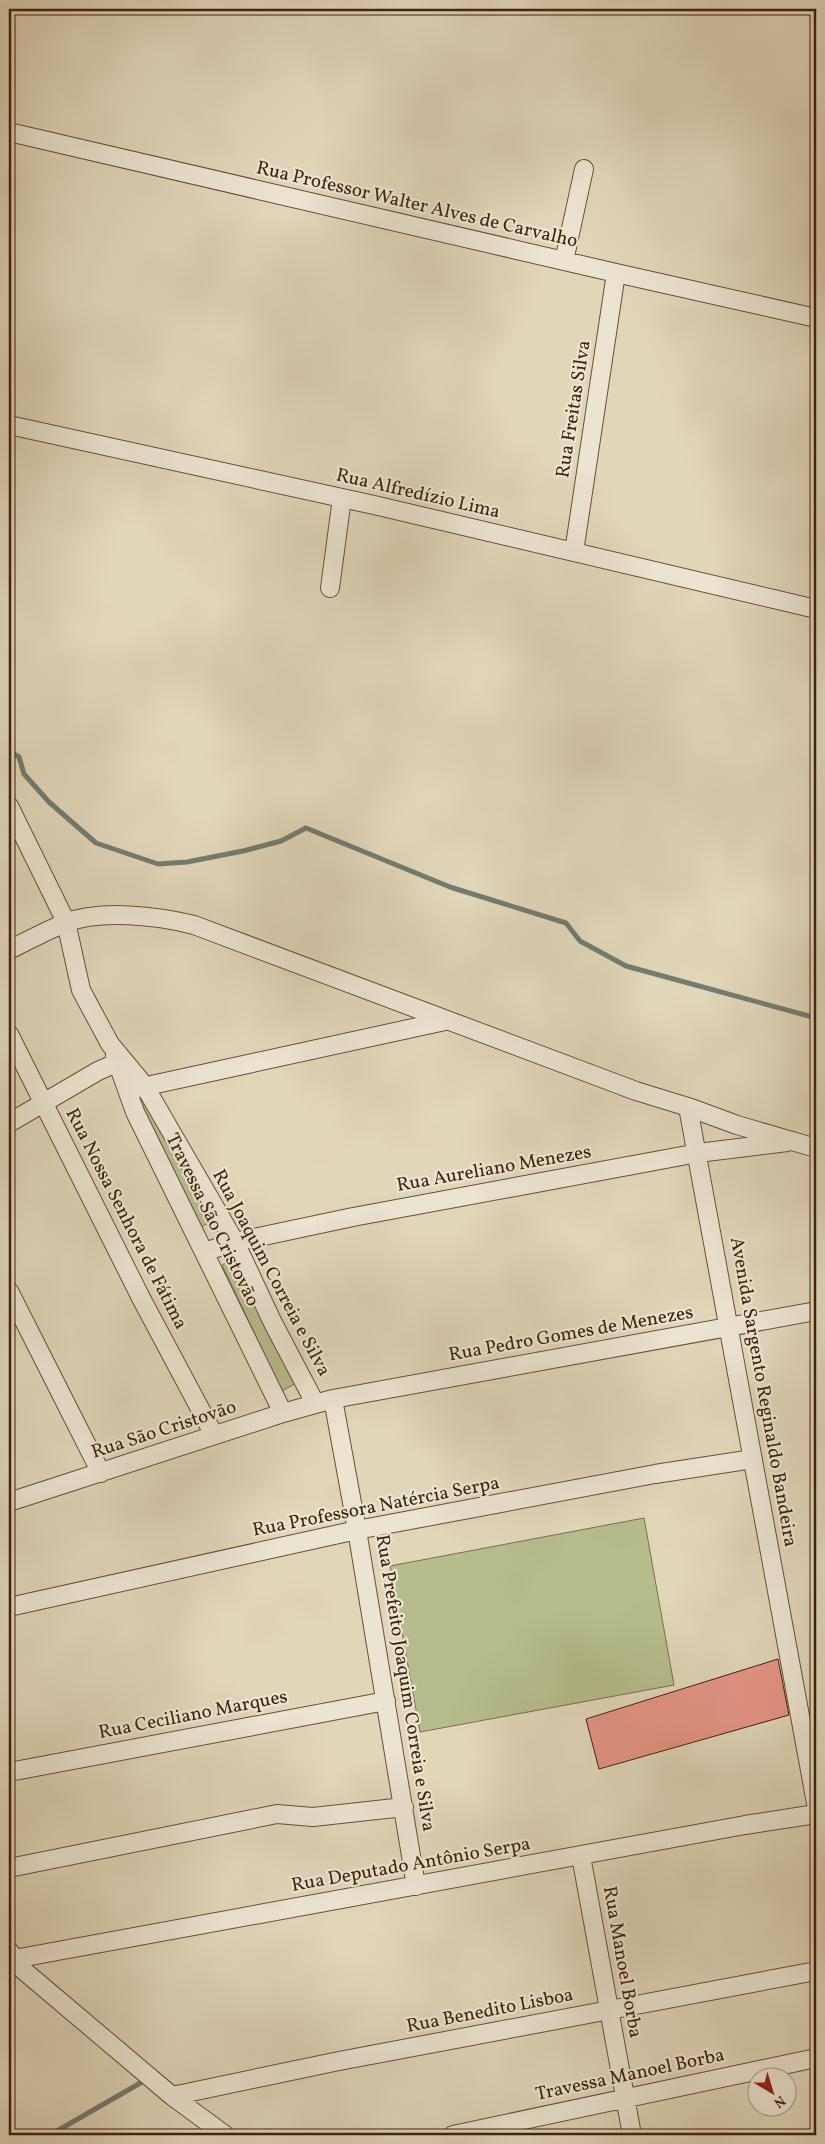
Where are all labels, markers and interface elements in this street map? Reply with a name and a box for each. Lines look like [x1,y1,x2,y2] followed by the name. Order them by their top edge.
[254,155,580,255] street label: Rua Professor Walter Alves de Carvalho
[550,338,598,480] street label: Rua Freitas Silva
[333,462,503,526] street label: Rua Alfredízio Lima
[59,1104,193,1334] street label: Rua Nossa Senhora de Fátima
[159,1129,265,1311] street label: Travessa São Cristovão
[395,1139,593,1199] street label: Rua Aureliano Menezes
[205,1165,337,1381] street label: Rua Joaquim Correia e Silva
[723,1235,803,1549] street label: Avenida Sargento Reginaldo Bandeira
[447,1300,695,1368] street label: Rua Pedro Gomes de Menezes
[88,1394,240,1466] street label: Rua São Cristovão
[250,1470,502,1544] street label: Rua Professora Natércia Serpa
[369,1533,441,1833] street label: Rua Prefeito Joaquim Correia e Silva
[96,1684,290,1746] street label: Rua Ceciliano Marques
[289,1831,533,1899] street label: Rua Deputado Antônio Serpa
[596,1884,648,2040] street label: Rua Manoel Borba
[404,1982,576,2040] street label: Rua Benedito Lisboa
[533,2042,727,2108] street label: Travessa Manoel Borba
[748,2066,798,2116] north arrow
[769,2090,789,2112] text: N

